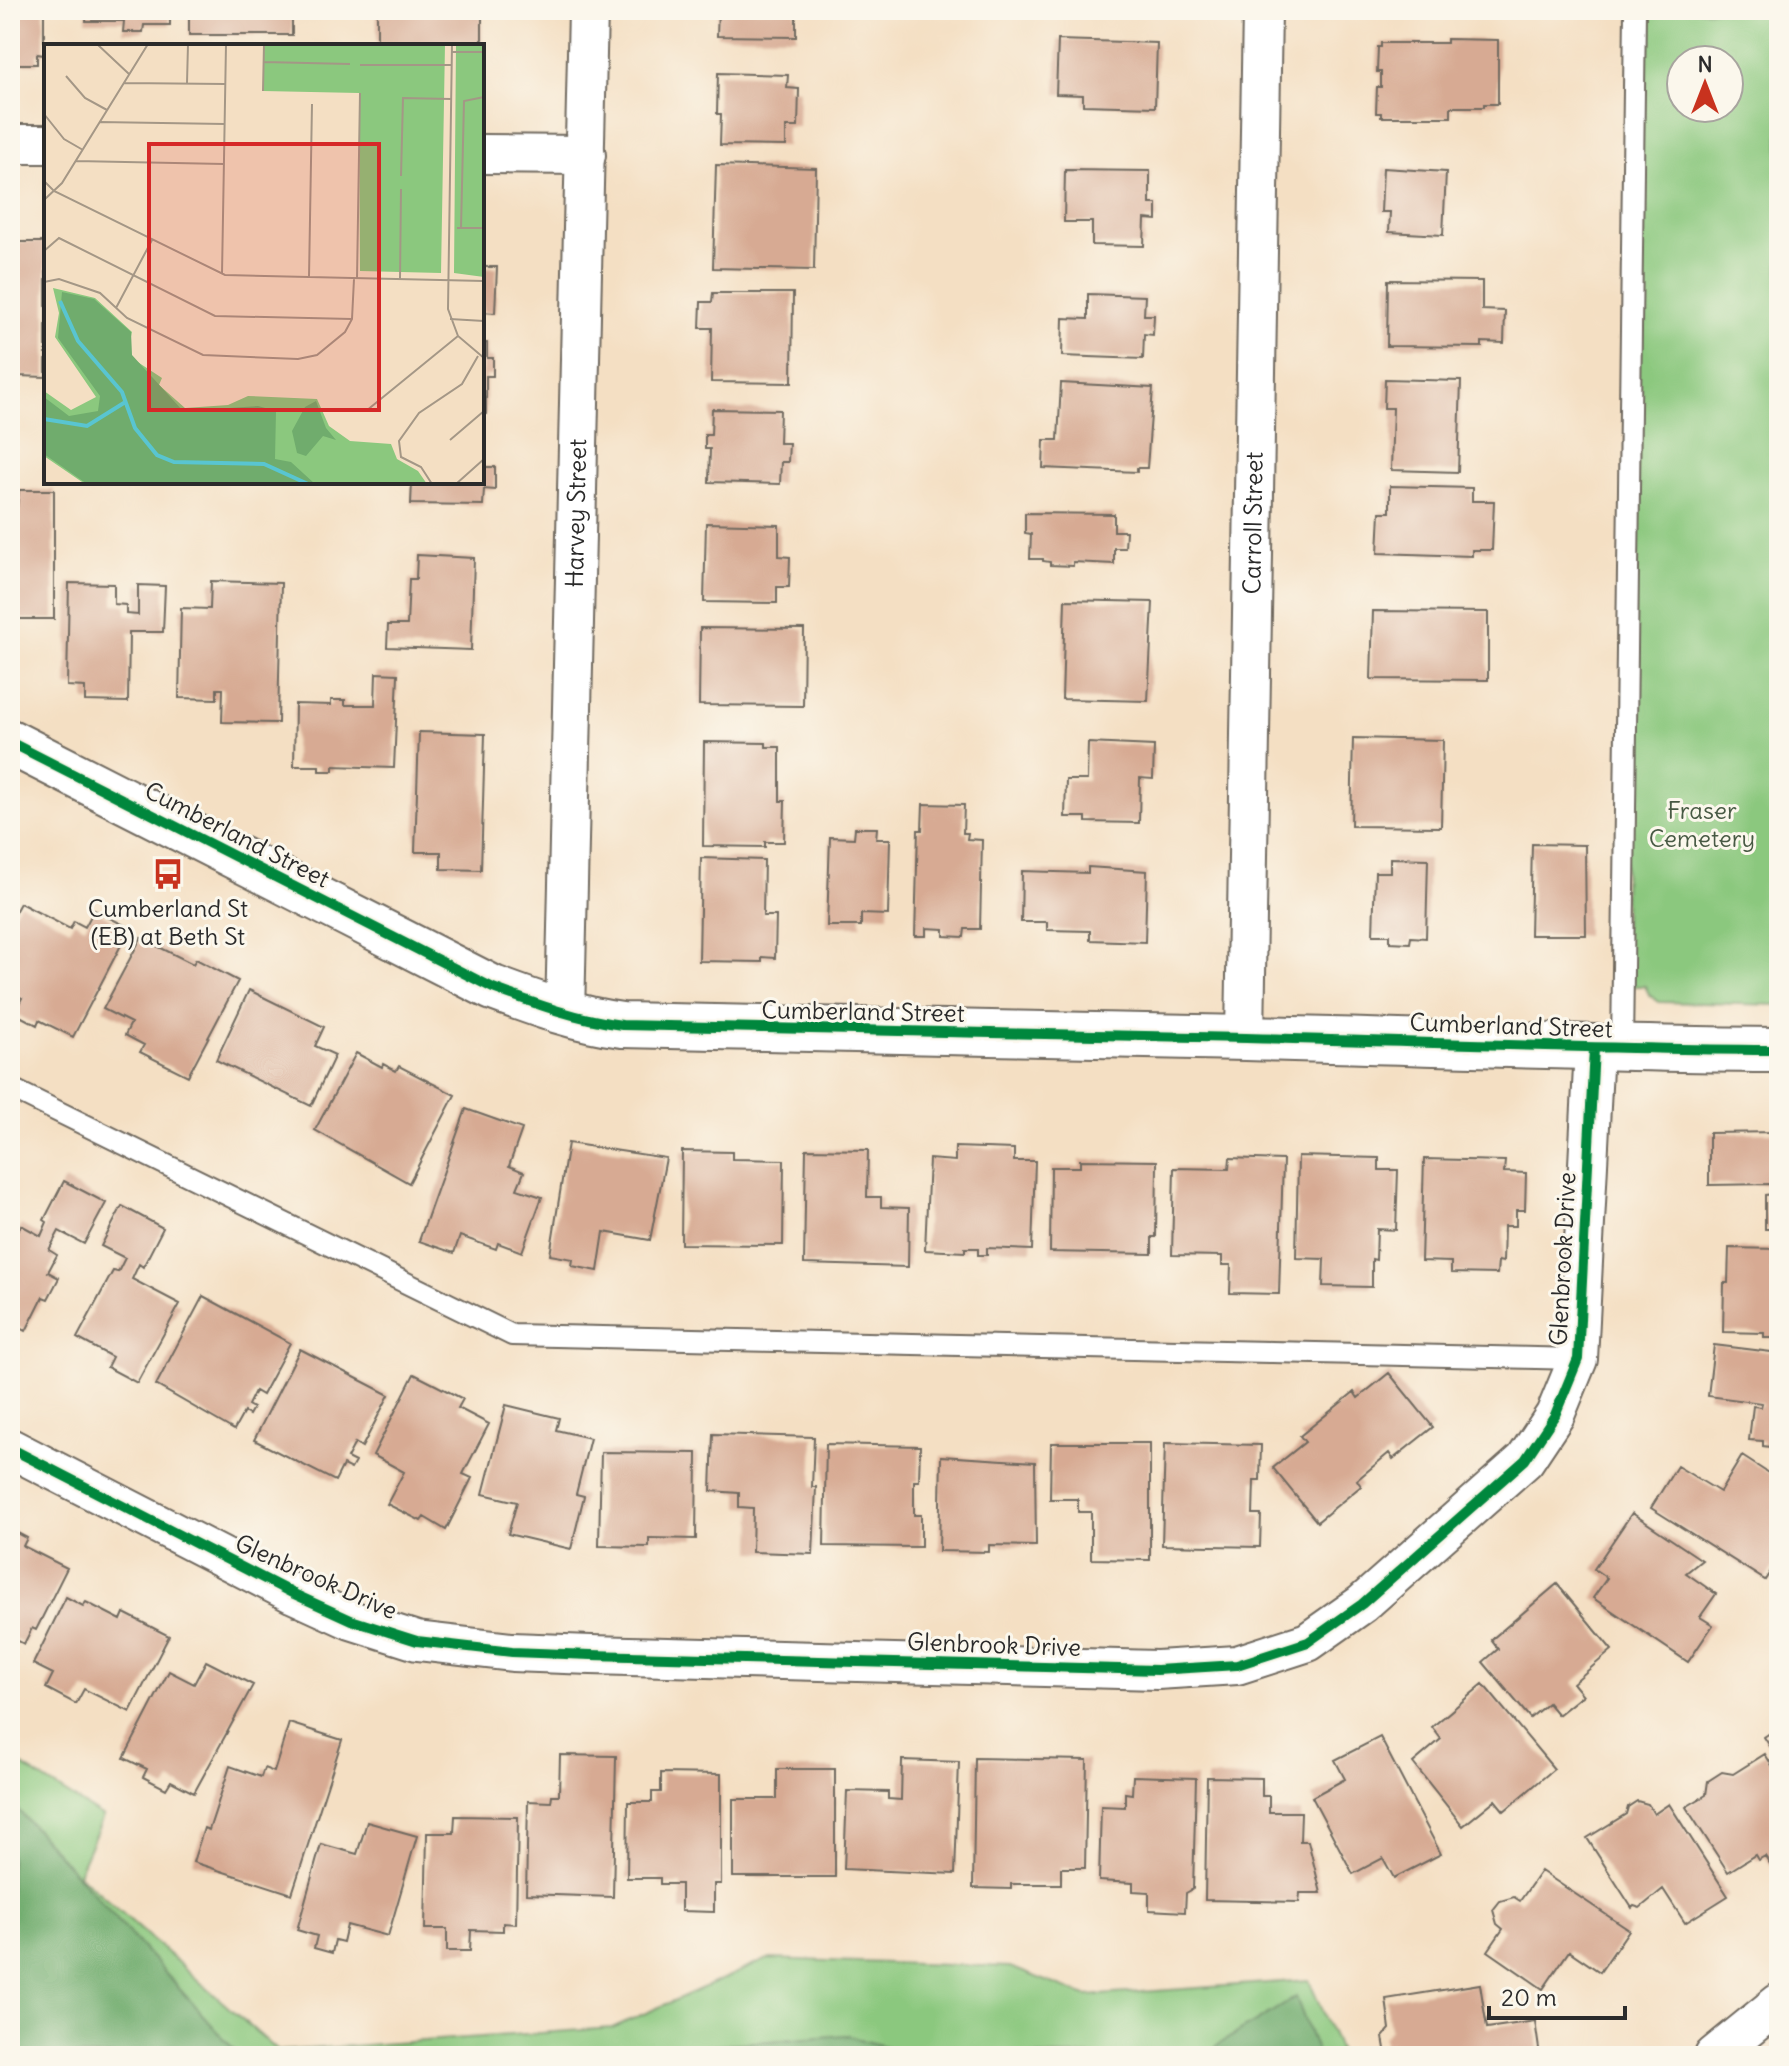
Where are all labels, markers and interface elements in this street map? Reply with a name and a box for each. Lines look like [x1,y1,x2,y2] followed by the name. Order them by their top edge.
[44,44,484,484] inset map
[1665,44,1745,124] north arrow
[1697,50,1713,78] text: N
[559,438,592,588] street label: Harvey Street
[1236,451,1269,595] street label: Carroll Street
[140,775,335,894] street label: Cumberland Street
[1649,795,1755,853] park label: Fraser Cemetery
[151,857,185,891] bus stop icon: Cumberland St (EB) at Beth St
[88,893,248,951] place label: Cumberland St (EB) at Beth St
[761,994,965,1028] street label: Cumberland Street
[1409,1006,1613,1044] street label: Cumberland Street
[1542,1171,1582,1347] street label: Glenbrook Drive
[231,1527,402,1625] street label: Glenbrook Drive
[907,1626,1082,1662] street label: Glenbrook Drive
[1489,1970,1625,2020] scale bar
[1501,1982,1557,2012] text: 20 m

